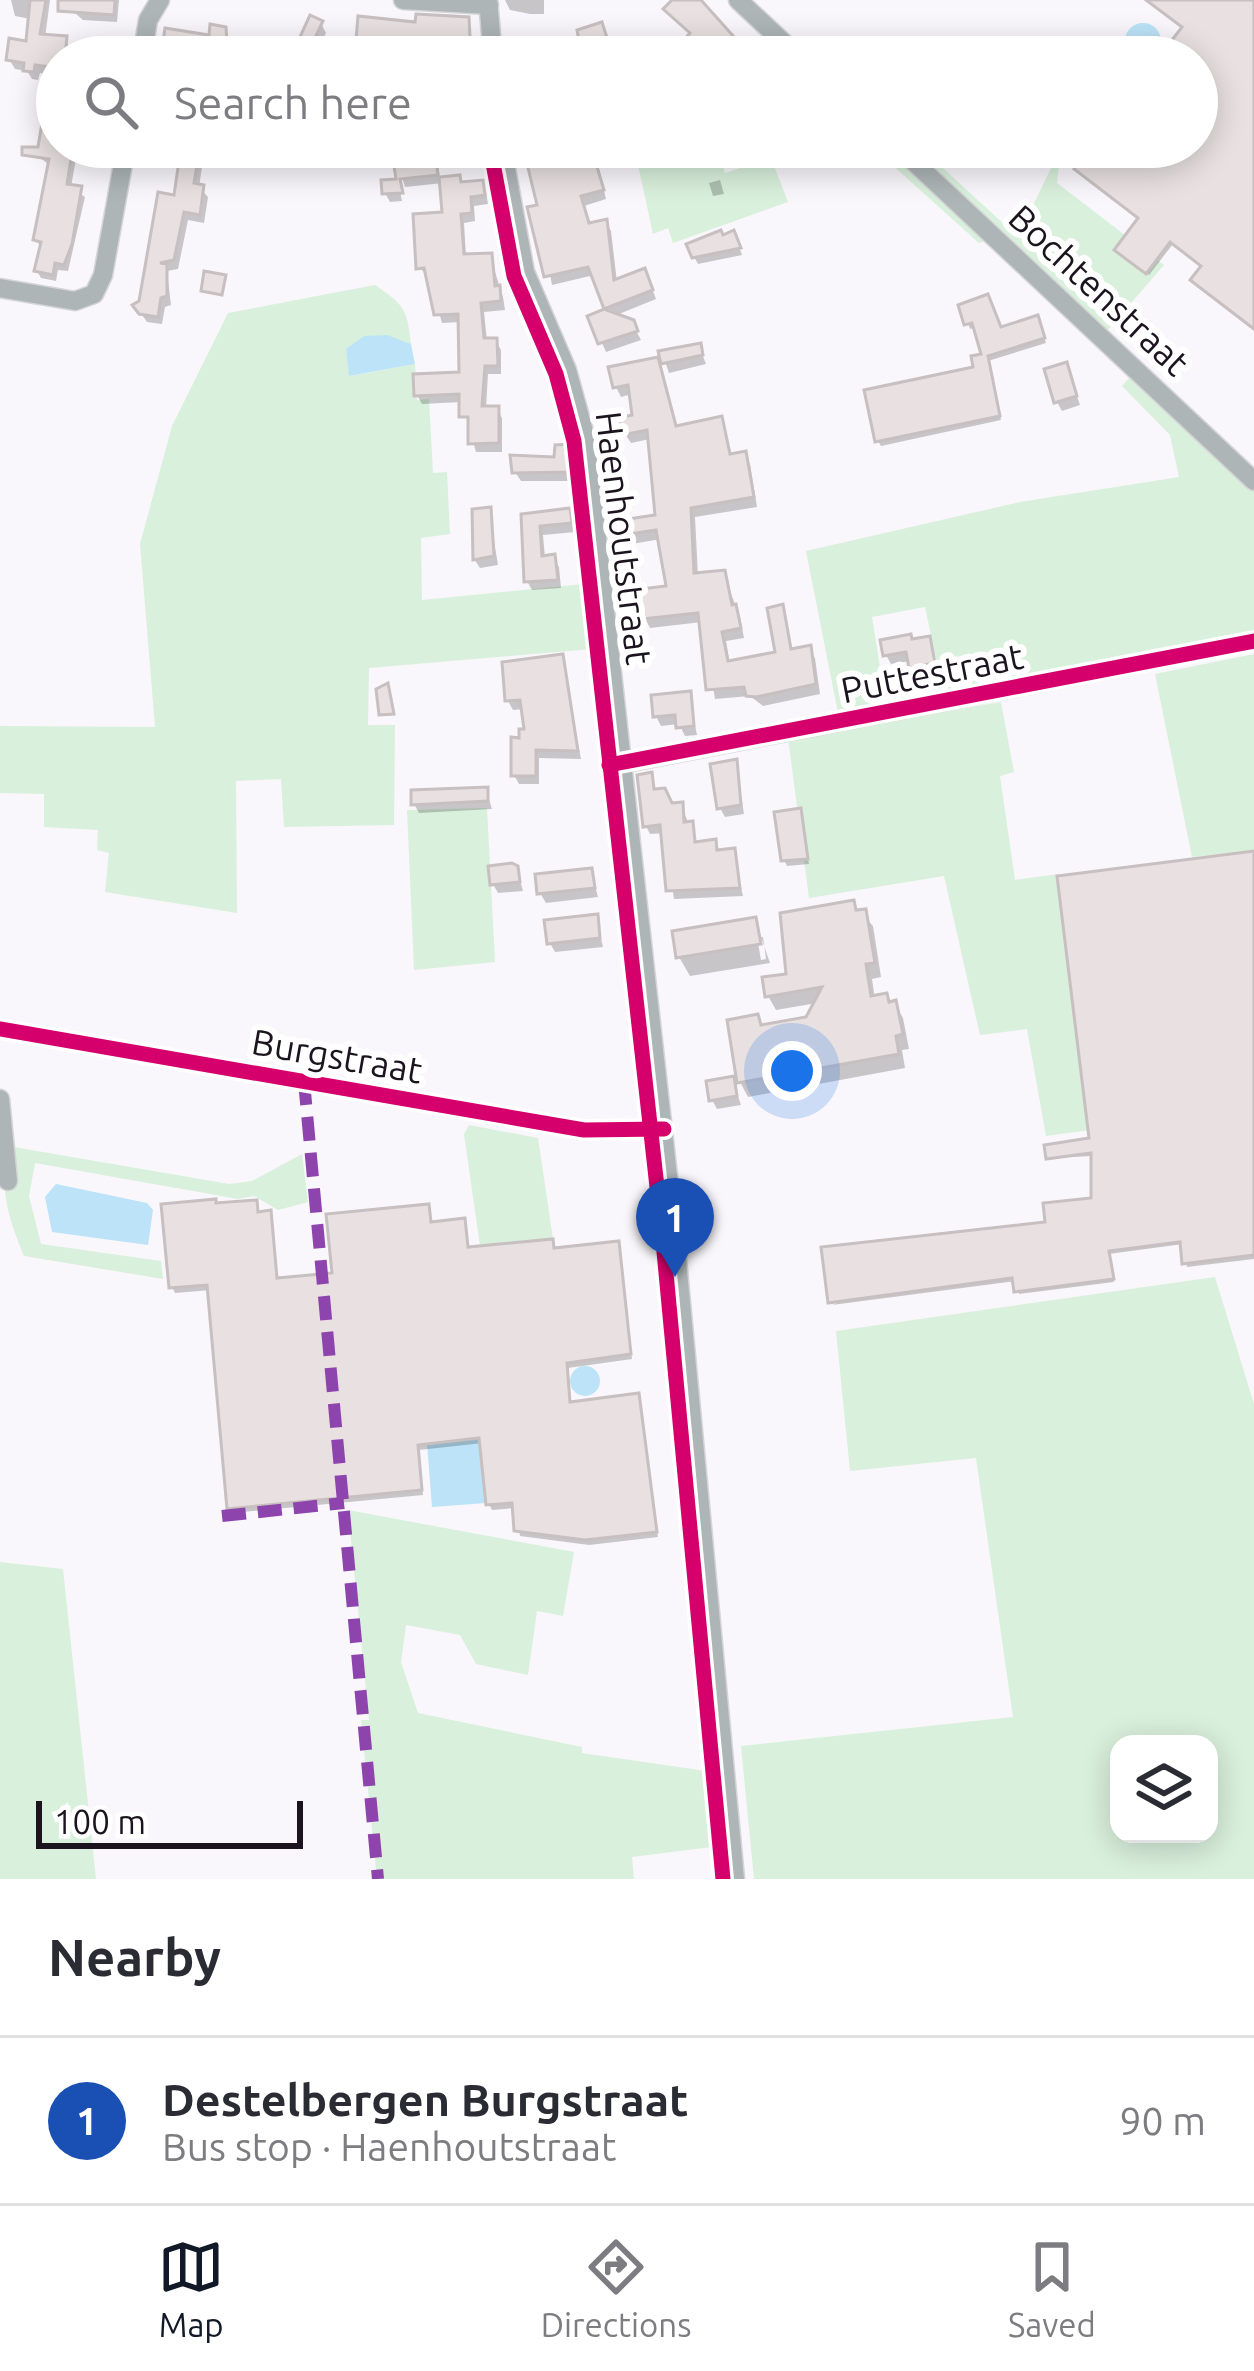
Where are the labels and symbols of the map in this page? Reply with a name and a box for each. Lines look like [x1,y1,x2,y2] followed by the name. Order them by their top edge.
[1001,196,1198,383] street label: Bochtenstraat
[589,409,660,667] street label: Haenhoutstraat
[837,635,1026,710] street label: Puttestraat
[249,1020,425,1091] street label: Burgstraat
[762,1041,822,1101] your location
[636,1178,714,1277] pin: 1
[36,1795,303,1848] scale bar

